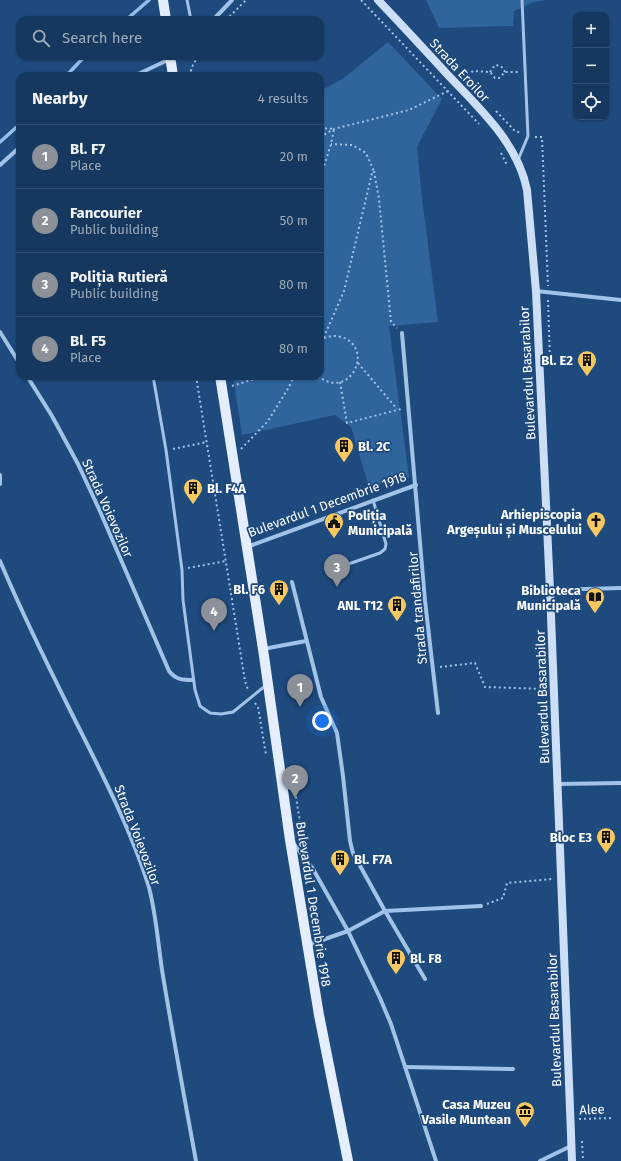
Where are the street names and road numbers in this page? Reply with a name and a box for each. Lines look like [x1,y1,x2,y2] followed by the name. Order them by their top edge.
[427,36,493,105] street label: Strada Eroilor
[517,306,538,440] street label: Bulevardul Basarabilor
[79,457,136,560] street label: Strada Voievozilor
[246,469,408,540] street label: Bulevardul 1 Decembrie 1918
[405,551,430,665] street label: Strada trandafirilor
[533,630,552,764] street label: Bulevardul Basarabilor
[111,783,164,888] street label: Strada Voievozilor
[293,820,334,988] street label: Bulevardul 1 Decembrie 1918
[545,953,564,1087] street label: Bulevardul Basarabilor
[579,1102,605,1117] street label: Alee

